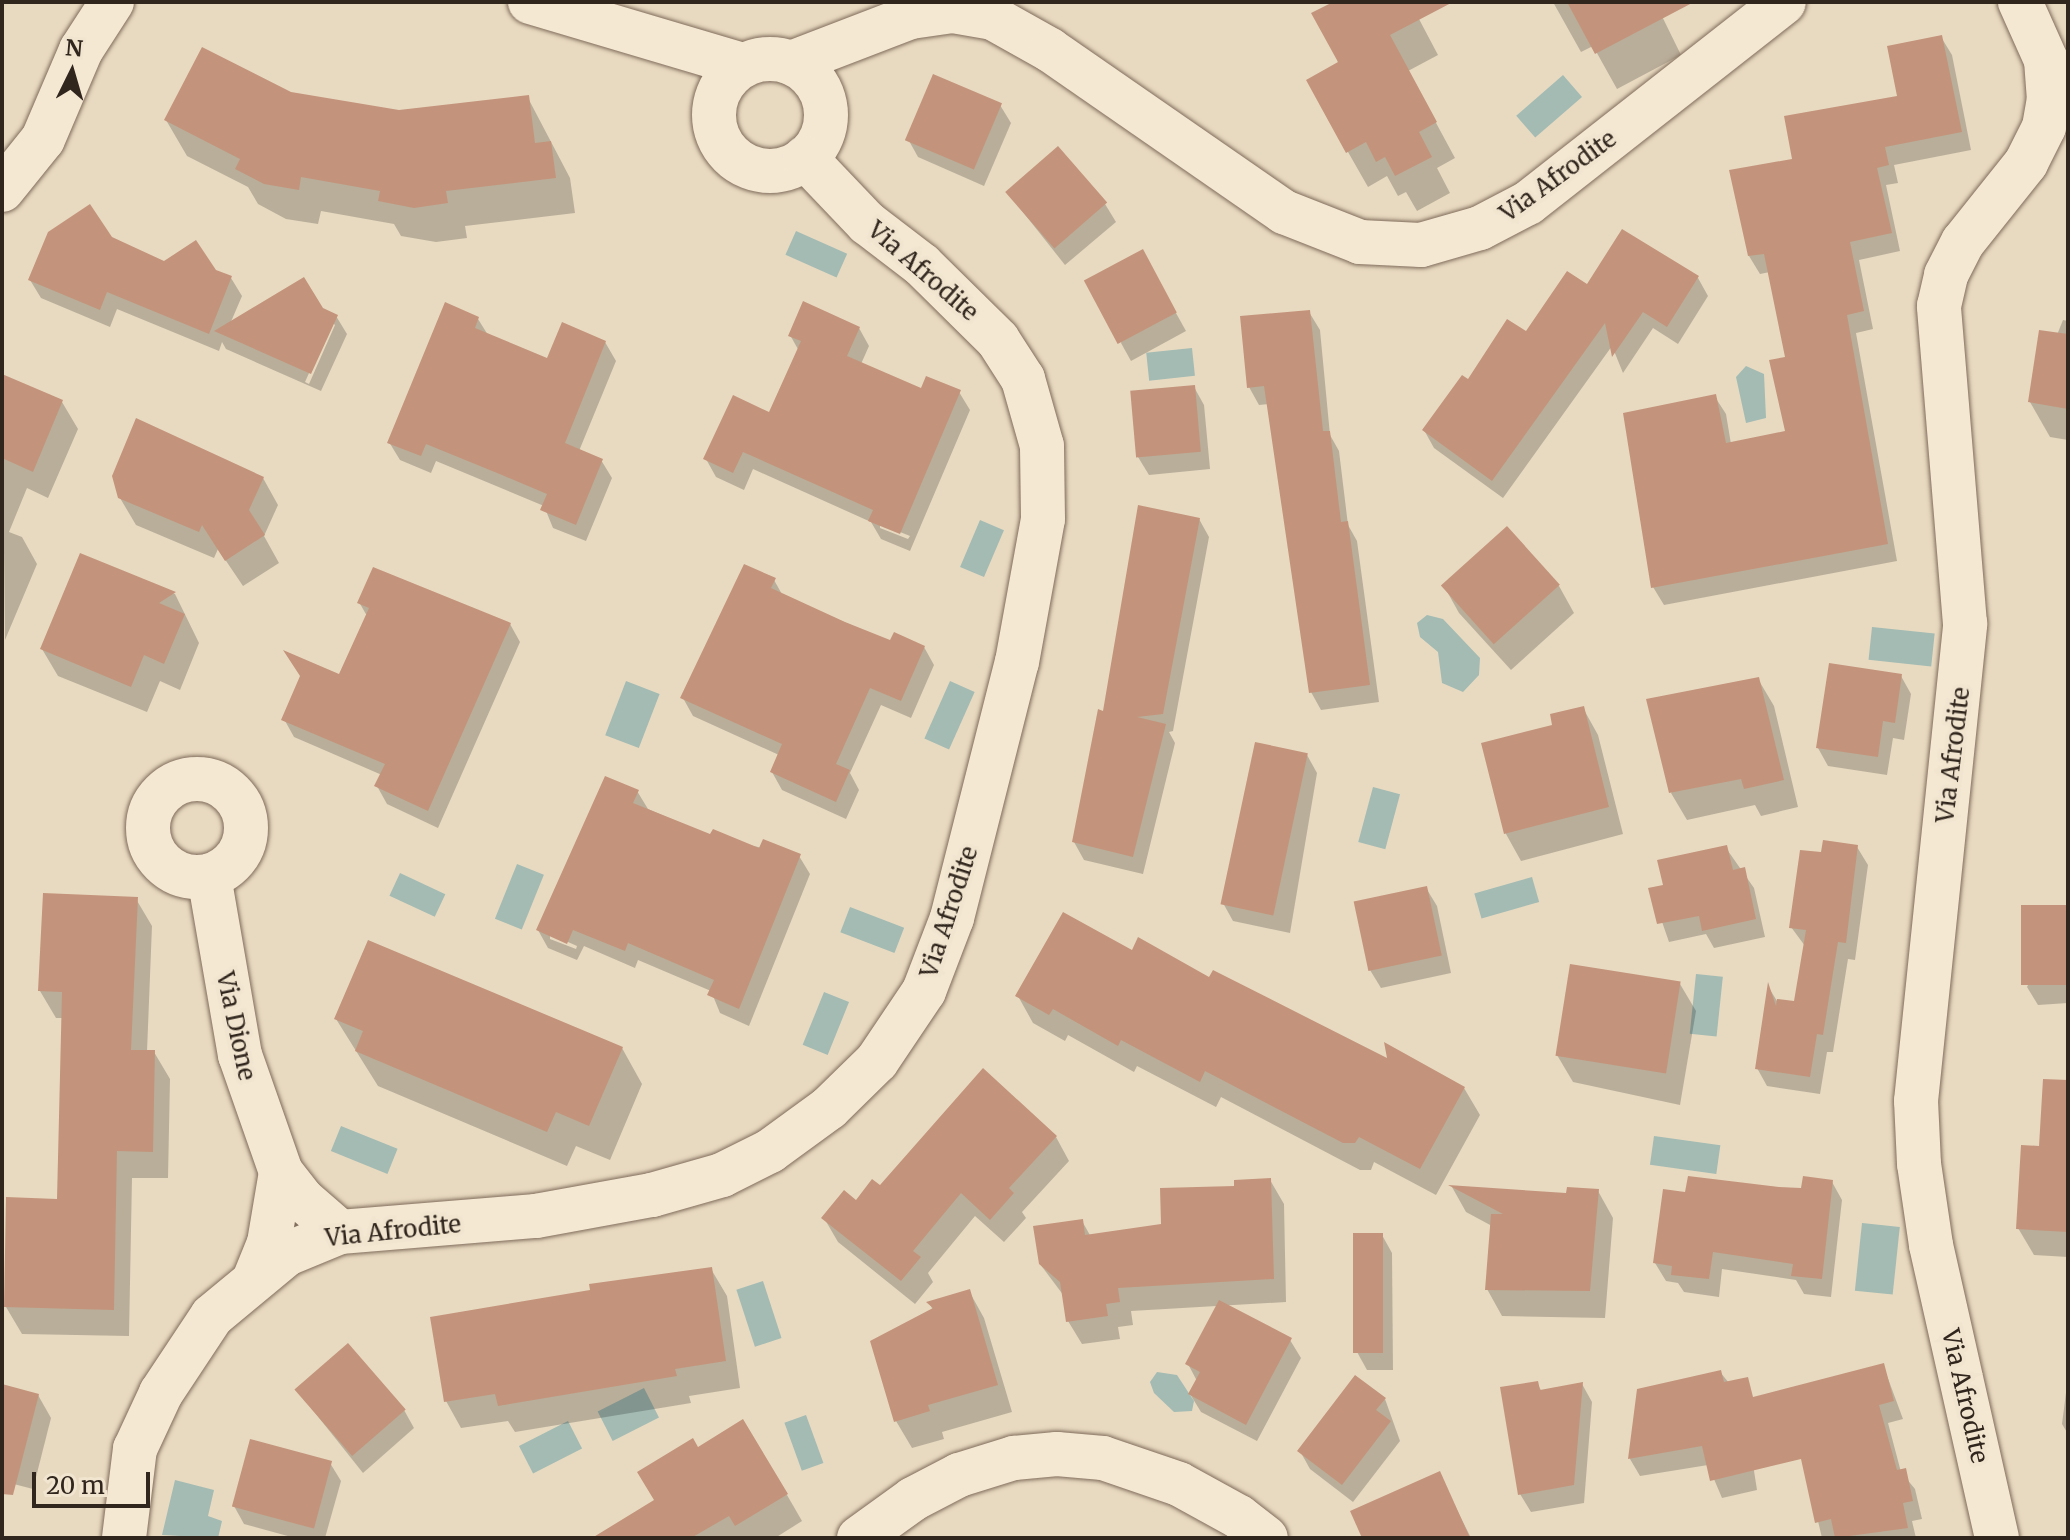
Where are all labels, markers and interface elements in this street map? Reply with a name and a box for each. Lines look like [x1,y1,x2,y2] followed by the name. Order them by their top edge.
[32,32,112,112] north arrow
[64,33,84,63] text: N
[1494,124,1622,228] street label: Via Afrodite
[862,215,984,327] street label: Via Afrodite
[1930,685,1976,825] street label: Via Afrodite
[914,843,984,981] street label: Via Afrodite
[210,969,262,1083] street label: Via Dione
[324,1210,462,1252] street label: Via Afrodite
[1936,1326,1994,1466] street label: Via Afrodite
[36,1456,154,1506] scale bar
[46,1470,105,1501] text: 20 m

